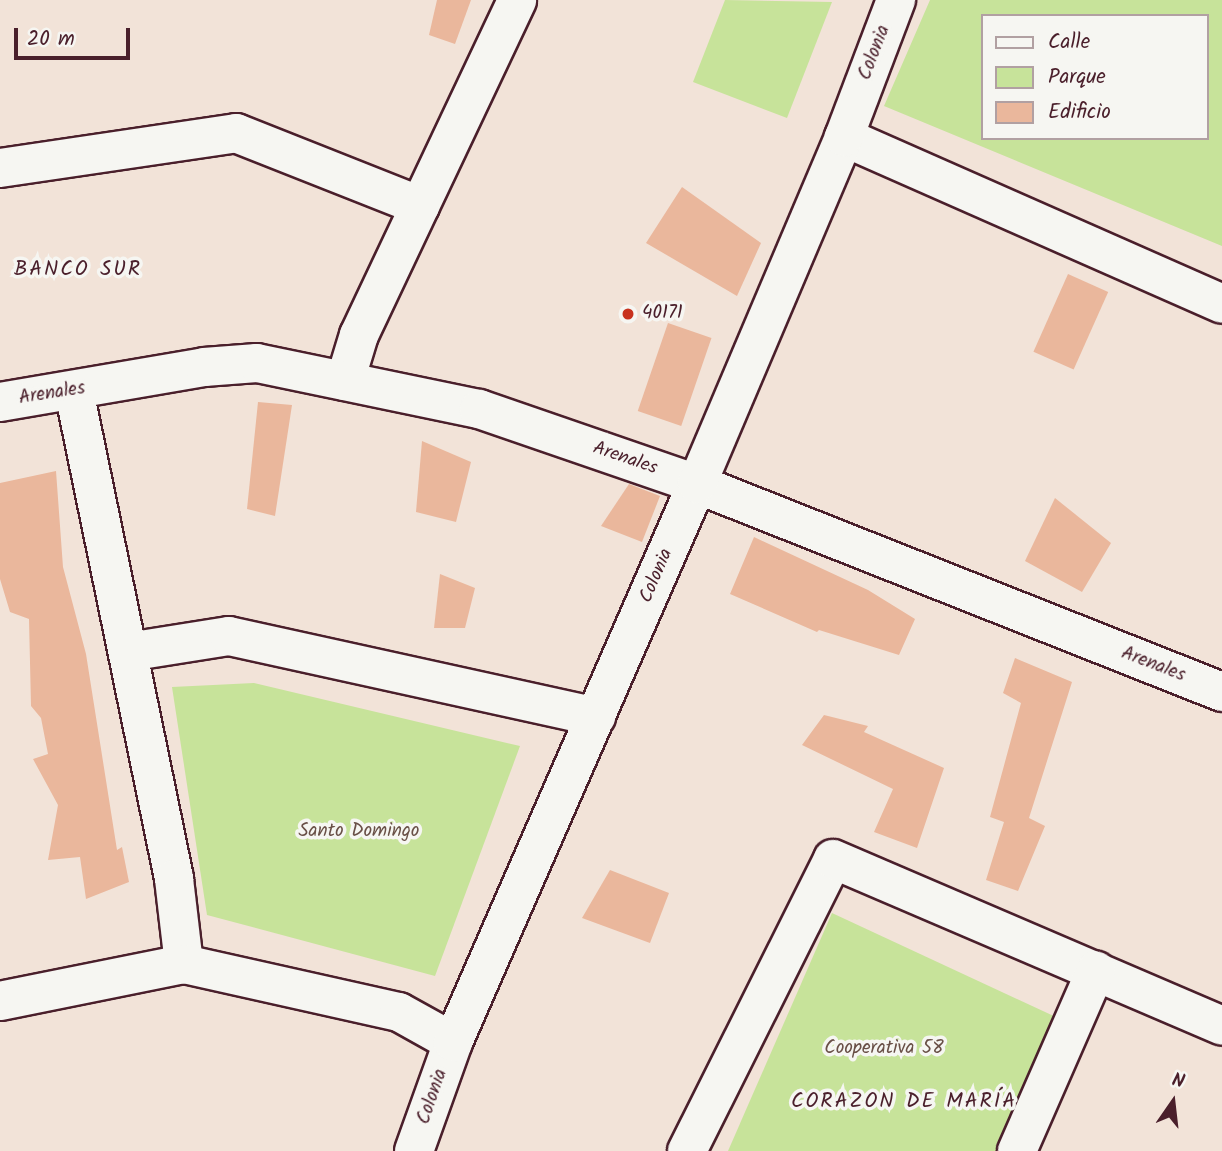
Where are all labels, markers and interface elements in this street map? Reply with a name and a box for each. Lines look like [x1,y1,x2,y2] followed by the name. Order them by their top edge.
[18,14,133,58] scale bar
[981,14,1208,140] legend
[854,22,896,84] street label: Colonia
[27,23,75,56] text: 20 m
[1048,26,1090,59] text: Calle
[1048,61,1106,94] text: Parque
[1048,96,1111,129] text: Edificio
[15,257,141,283] district label: BANCO SUR
[642,303,683,325] place label: 40171
[620,306,636,322] marker: 40171
[17,378,87,410] street label: Arenales
[590,437,660,481] street label: Arenales
[635,545,679,607] street label: Colonia
[1118,642,1188,688] street label: Arenales
[299,821,419,843] park label: Santo Domingo
[824,1038,944,1060] park label: Cooperativa 58
[413,1066,453,1128] street label: Colonia
[1169,1066,1188,1098] text: N
[1138,1067,1208,1137] north arrow
[793,1089,1015,1115] district label: CORAZON DE MARÍA

